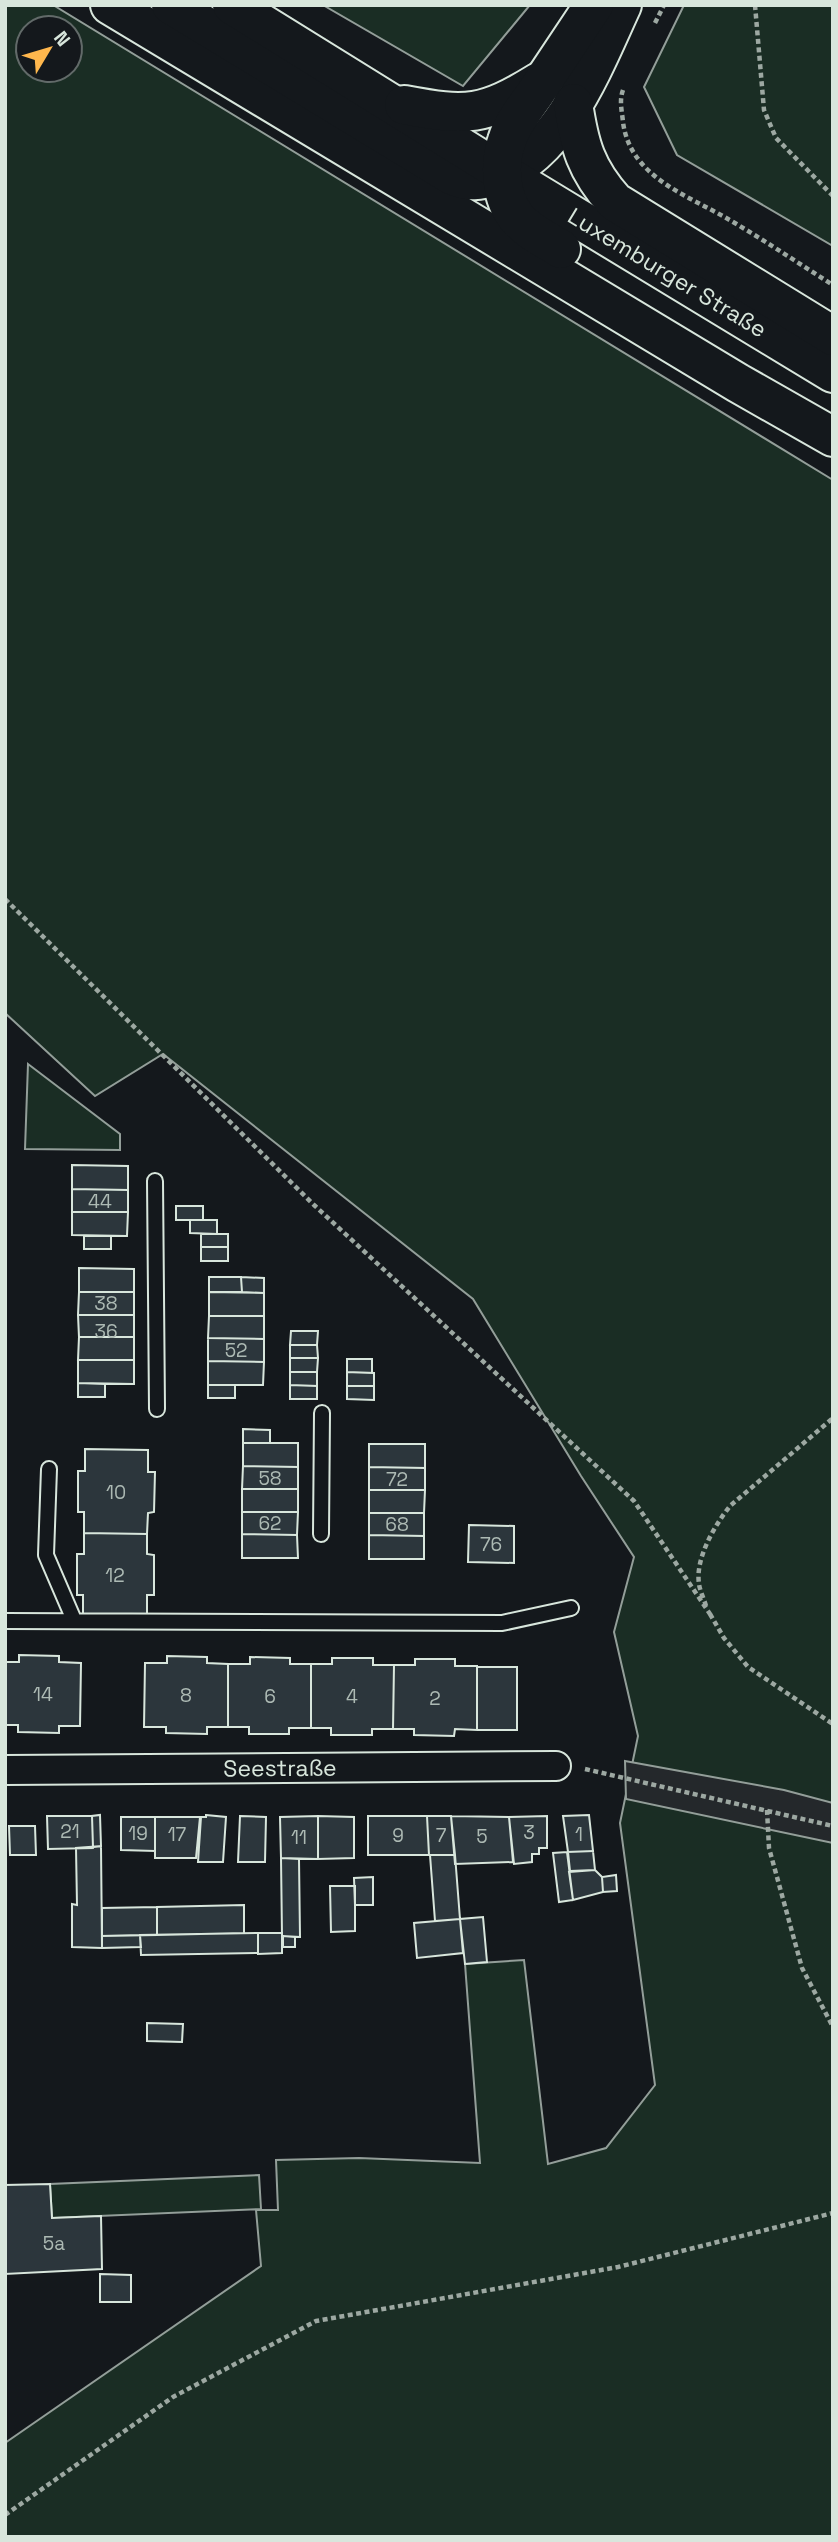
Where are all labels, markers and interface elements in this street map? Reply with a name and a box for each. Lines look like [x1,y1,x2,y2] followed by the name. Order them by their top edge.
[14,14,84,84] north arrow
[48,26,76,52] text: N
[562,201,772,344] street label: Luxemburger Straße
[88,1189,112,1214] house number: 44
[94,1291,118,1316] house number: 38
[94,1319,118,1344] house number: 36
[225,1338,247,1363] house number: 52
[258,1466,282,1491] house number: 58
[386,1467,408,1492] house number: 72
[106,1480,126,1505] house number: 10
[258,1511,282,1536] house number: 62
[385,1512,409,1537] house number: 68
[480,1532,502,1557] house number: 76
[105,1563,125,1588] house number: 12
[33,1682,53,1707] house number: 14
[180,1683,192,1708] house number: 8
[264,1684,276,1709] house number: 6
[346,1684,358,1709] house number: 4
[429,1686,441,1711] house number: 2
[223,1753,337,1783] street label: Seestraße
[60,1819,80,1844] house number: 21
[523,1820,535,1845] house number: 3
[128,1821,148,1846] house number: 19
[168,1822,187,1847] house number: 17
[575,1822,583,1847] house number: 1
[392,1823,404,1848] house number: 9
[436,1823,447,1848] house number: 7
[476,1824,488,1849] house number: 5
[291,1825,307,1850] house number: 11
[43,2231,65,2256] house number: 5a

